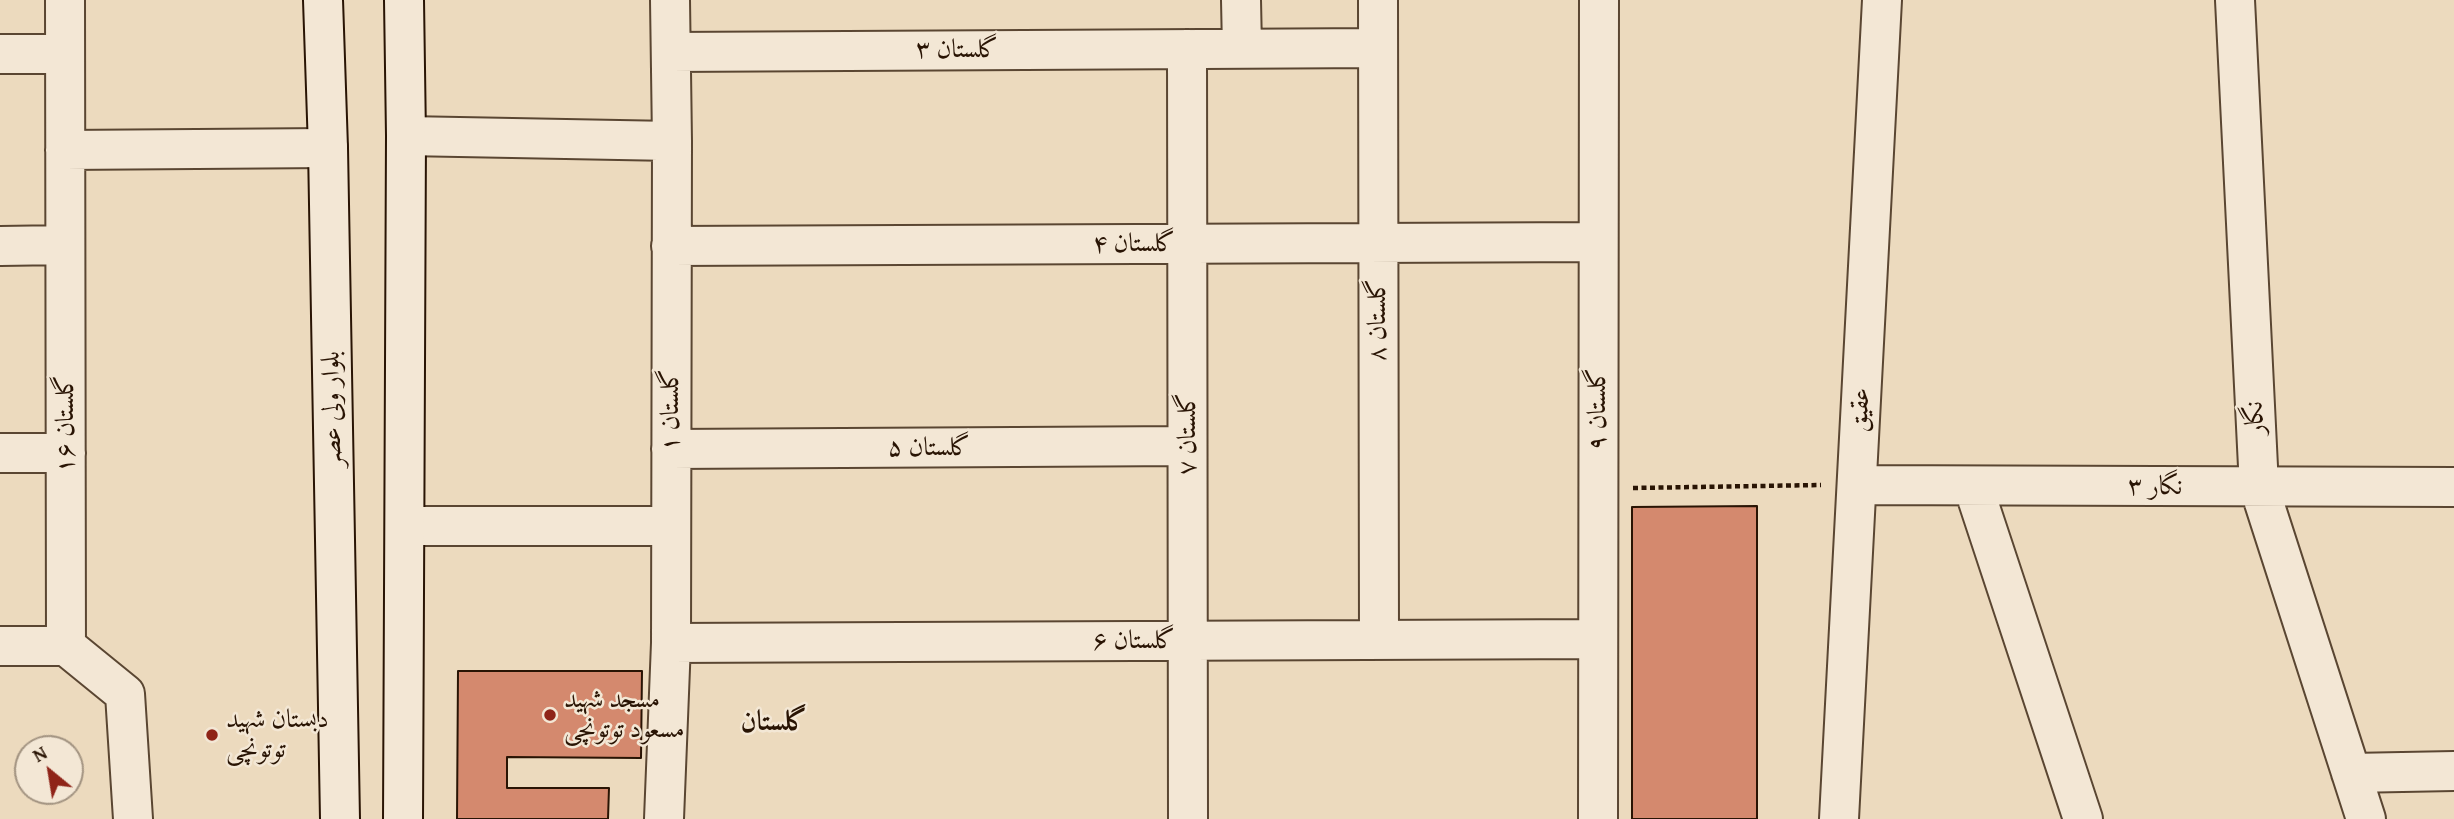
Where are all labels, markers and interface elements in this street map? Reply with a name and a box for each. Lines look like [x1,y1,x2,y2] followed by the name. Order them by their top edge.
[915,34,999,66] street label: گلستان ۳
[1092,228,1176,260] street label: گلستان ۴
[1362,278,1394,362] street label: گلستان ۸
[316,351,350,467] street label: بلوار ولی عصر
[1582,367,1614,451] street label: گلستان ۹
[655,368,687,452] street label: گلستان ۱
[50,375,82,473] street label: گلستان ۱۶
[1844,387,1878,433] street label: عقیق
[1172,392,1204,476] street label: گلستان ۷
[2240,400,2272,436] street label: نگار
[887,432,971,464] street label: گلستان ۵
[2128,471,2182,503] street label: نگار ۳
[1092,625,1176,657] street label: گلستان ۶
[564,684,685,746] place label: مسجد شهید مسعود توتونچی
[226,704,329,766] place label: دبستان شهید توتونچی
[741,706,807,740] district label: گلستان
[542,707,558,723] marker: مسجد شهید مسعود توتونچی
[204,727,220,743] marker: دبستان شهید توتونچی
[14,735,84,805] north arrow
[27,738,52,769] text: N

